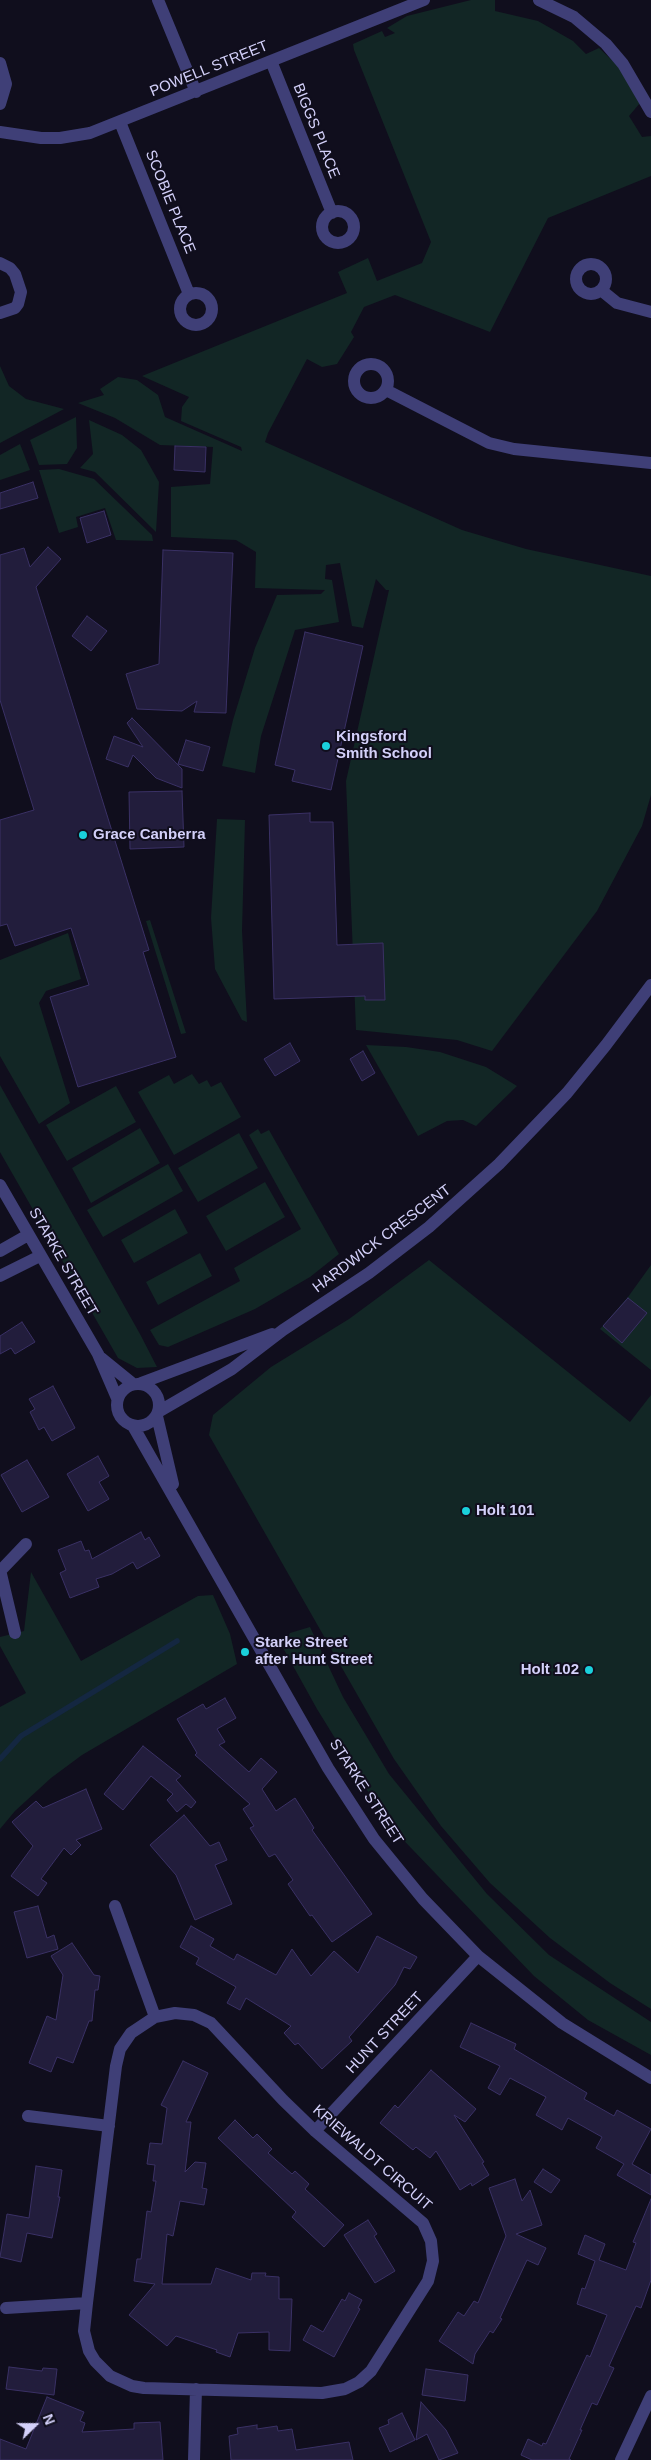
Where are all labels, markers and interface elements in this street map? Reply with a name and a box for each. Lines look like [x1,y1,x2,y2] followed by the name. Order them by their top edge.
[147,37,271,101] street label: POWELL STREET
[289,81,343,181] street label: BIGGS PLACE
[141,148,199,256] street label: SCOBIE PLACE
[336,728,432,763] place label: Kingsford Smith School
[320,740,332,752] marker: Kingsford Smith School
[93,826,206,844] place label: Grace Canberra
[77,829,89,841] marker: Grace Canberra
[309,1181,455,1297] street label: HARDWICK CRESCENT
[25,1205,101,1319] street label: STARKE STREET
[476,1502,534,1520] place label: Holt 101
[460,1505,472,1517] marker: Holt 101
[255,1634,373,1669] place label: Starke Street after Hunt Street
[239,1646,251,1658] marker: Starke Street after Hunt Street
[521,1661,579,1679] place label: Holt 102
[583,1664,595,1676] marker: Holt 102
[325,1736,407,1848] street label: STARKE STREET
[343,1988,427,2078] street label: HUNT STREET
[309,2101,435,2215] street label: KRIEWALDT CIRCUIT
[10,2400,60,2450] north arrow
[40,2412,58,2427] text: N

